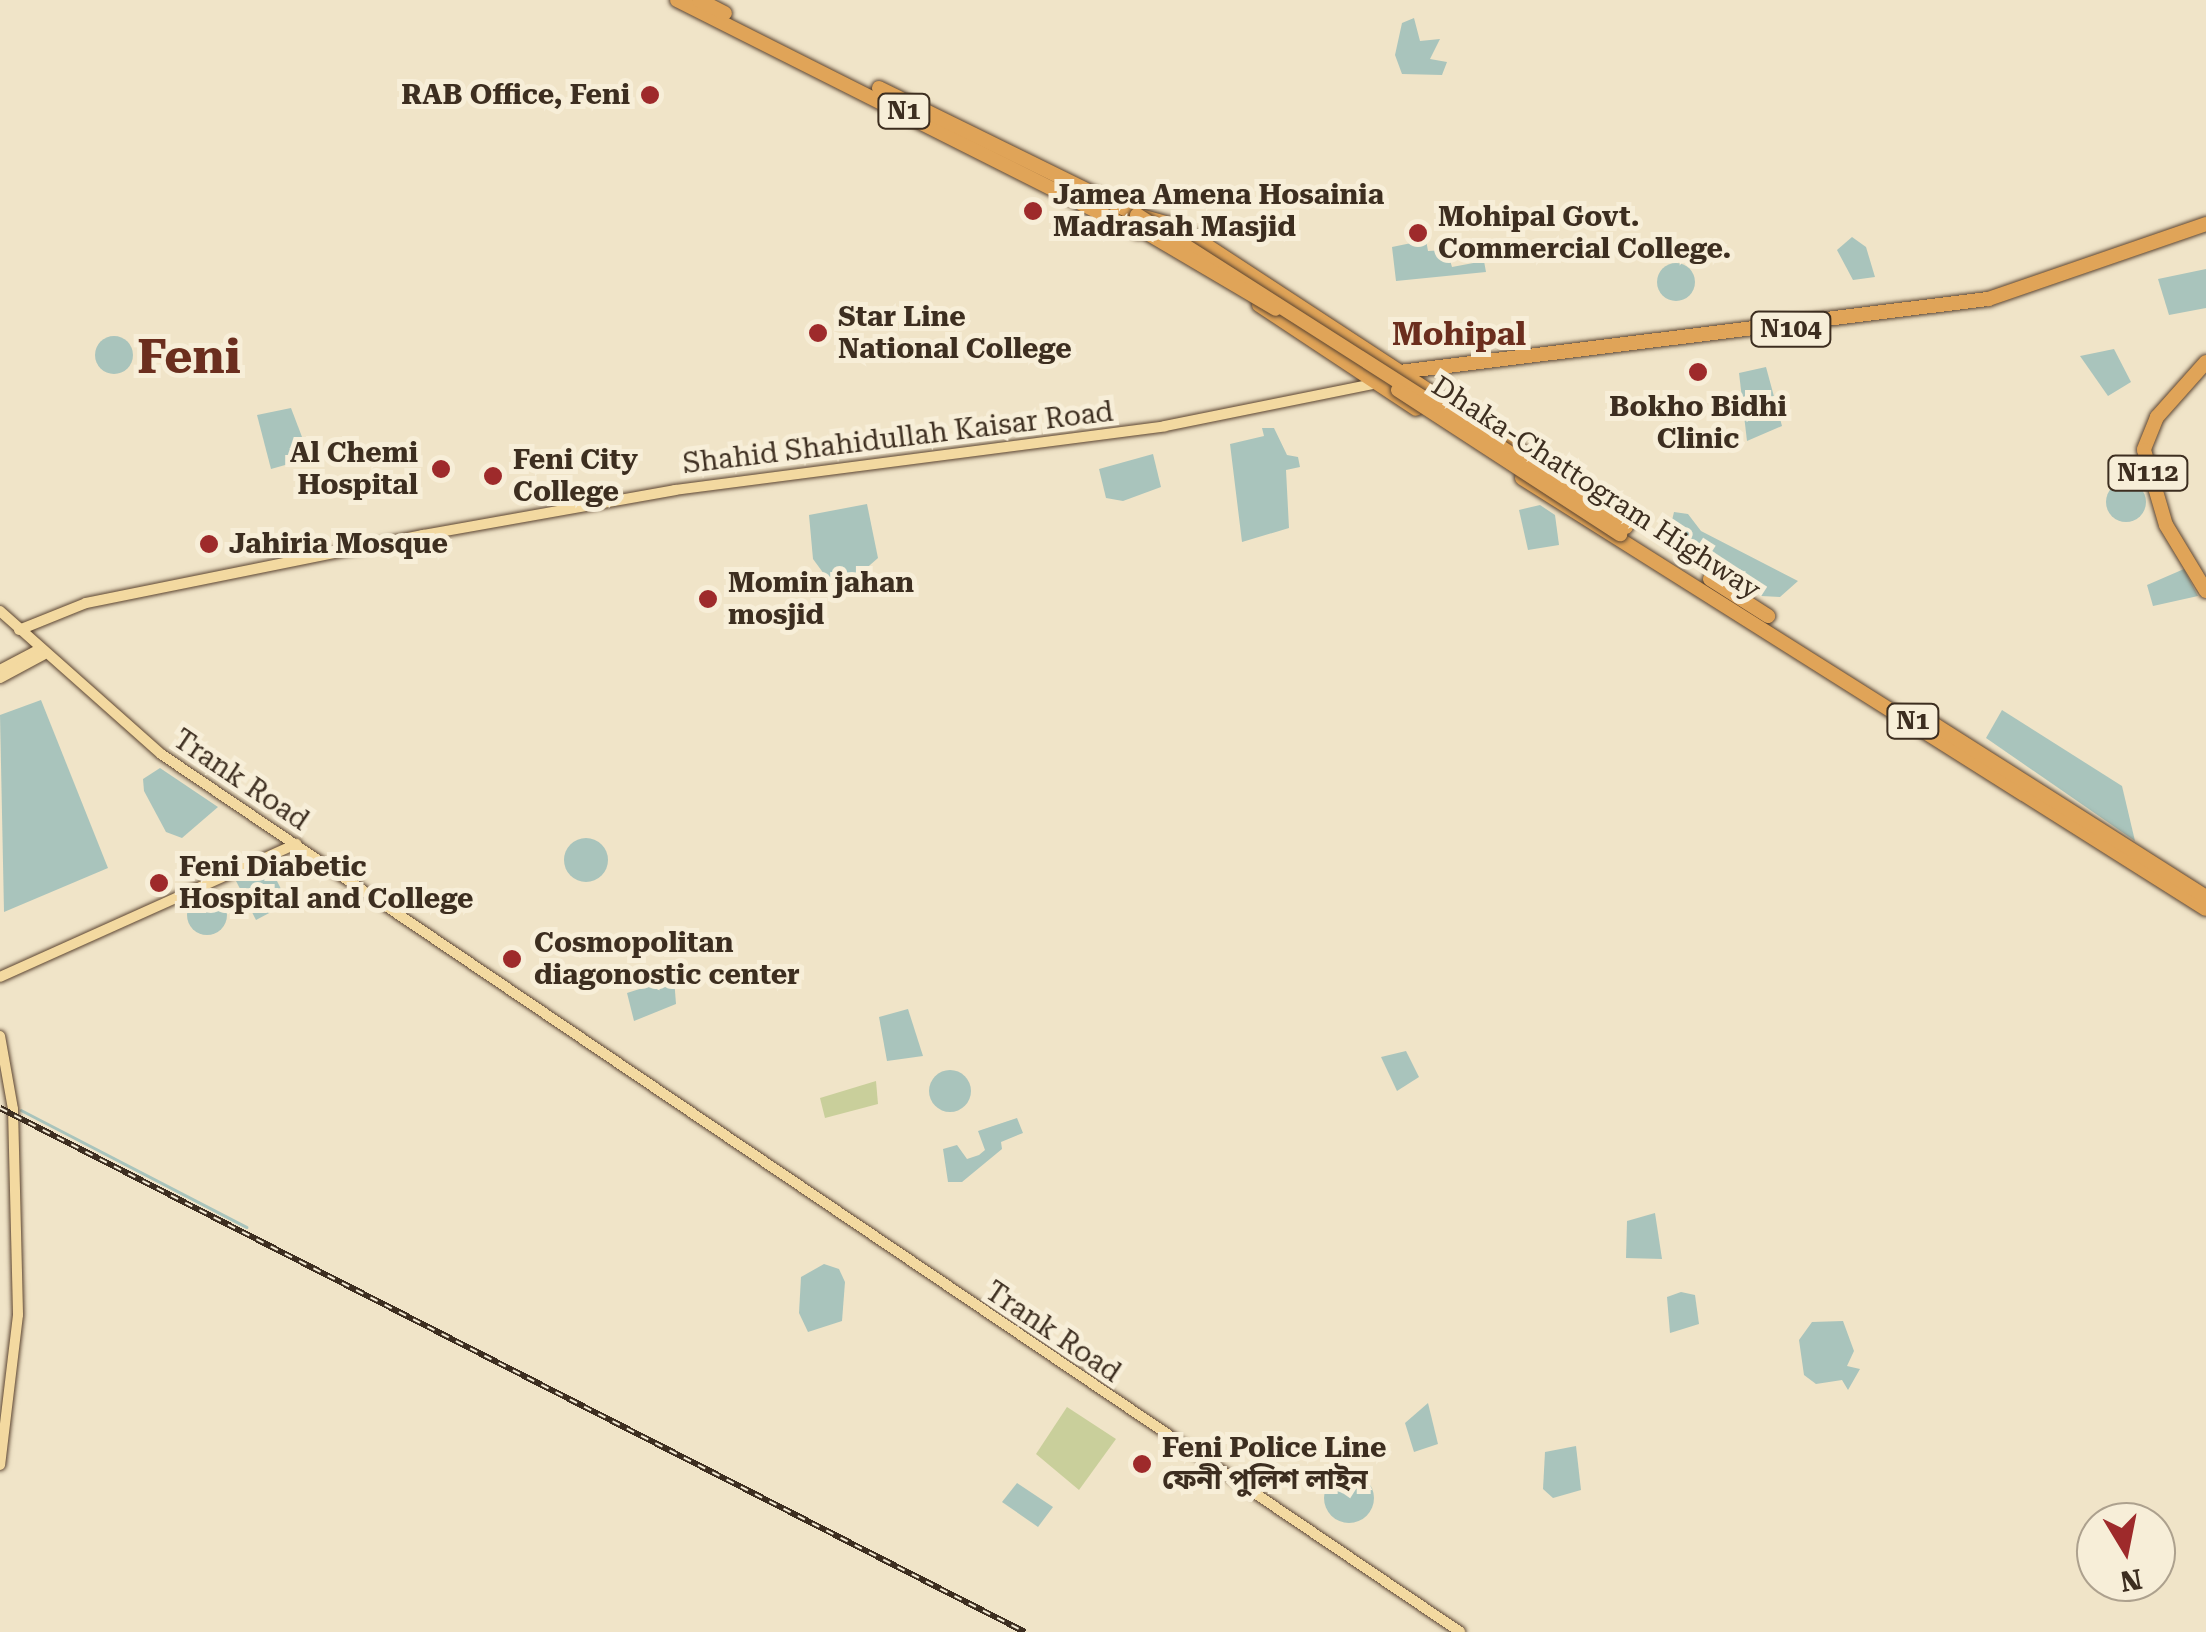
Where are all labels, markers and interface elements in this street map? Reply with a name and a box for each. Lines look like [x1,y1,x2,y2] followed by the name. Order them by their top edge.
[401,78,630,112] place label: RAB Office, Feni
[639,84,661,106] marker: RAB Office, Feni
[876,91,932,131] road number: N1
[1053,178,1384,244] place label: Jamea Amena Hosainia Madrasah Masjid
[1022,200,1044,222] marker: Jamea Amena Hosainia Madrasah Masjid
[1438,200,1731,266] place label: Mohipal Govt. Commercial College.
[1407,222,1429,244] marker: Mohipal Govt. Commercial College.
[838,300,1072,366] place label: Star Line National College
[1748,309,1834,349] road number: N104
[1392,315,1526,353] district label: Mohipal
[807,322,829,344] marker: Star Line National College
[137,329,241,387] district label: Feni
[1685,359,1711,385] marker: Bokho Bidhi Clinic
[1425,369,1767,607] street label: Dhaka-Chattogram Highway
[1609,390,1787,456] place label: Bokho Bidhi Clinic
[681,395,1115,481] street label: Shahid Shahidullah Kaisar Road
[290,436,418,502] place label: Al Chemi Hospital
[513,443,638,509] place label: Feni City College
[2106,453,2190,493] road number: N112
[428,456,454,482] marker: Al Chemi Hospital
[482,465,504,487] marker: Feni City College
[229,527,448,561] place label: Jahiria Mosque
[198,533,220,555] marker: Jahiria Mosque
[728,566,914,632] place label: Momin jahan mosjid
[697,588,719,610] marker: Momin jahan mosjid
[1886,701,1940,741] road number: N1
[167,722,315,838] street label: Trank Road
[179,850,473,916] place label: Feni Diabetic Hospital and College
[148,872,170,894] marker: Feni Diabetic Hospital and College
[534,926,800,992] place label: Cosmopolitan diagonostic center
[499,946,525,972] marker: Cosmopolitan diagonostic center
[979,1274,1127,1390] street label: Trank Road
[1162,1431,1387,1497] place label: Feni Police Line ফেনী পুলিশ লাইন
[1131,1453,1153,1475] marker: Feni Police Line ফেনী পুলিশ লাইন
[2076,1502,2176,1602] north arrow
[2117,1562,2144,1598] text: N

